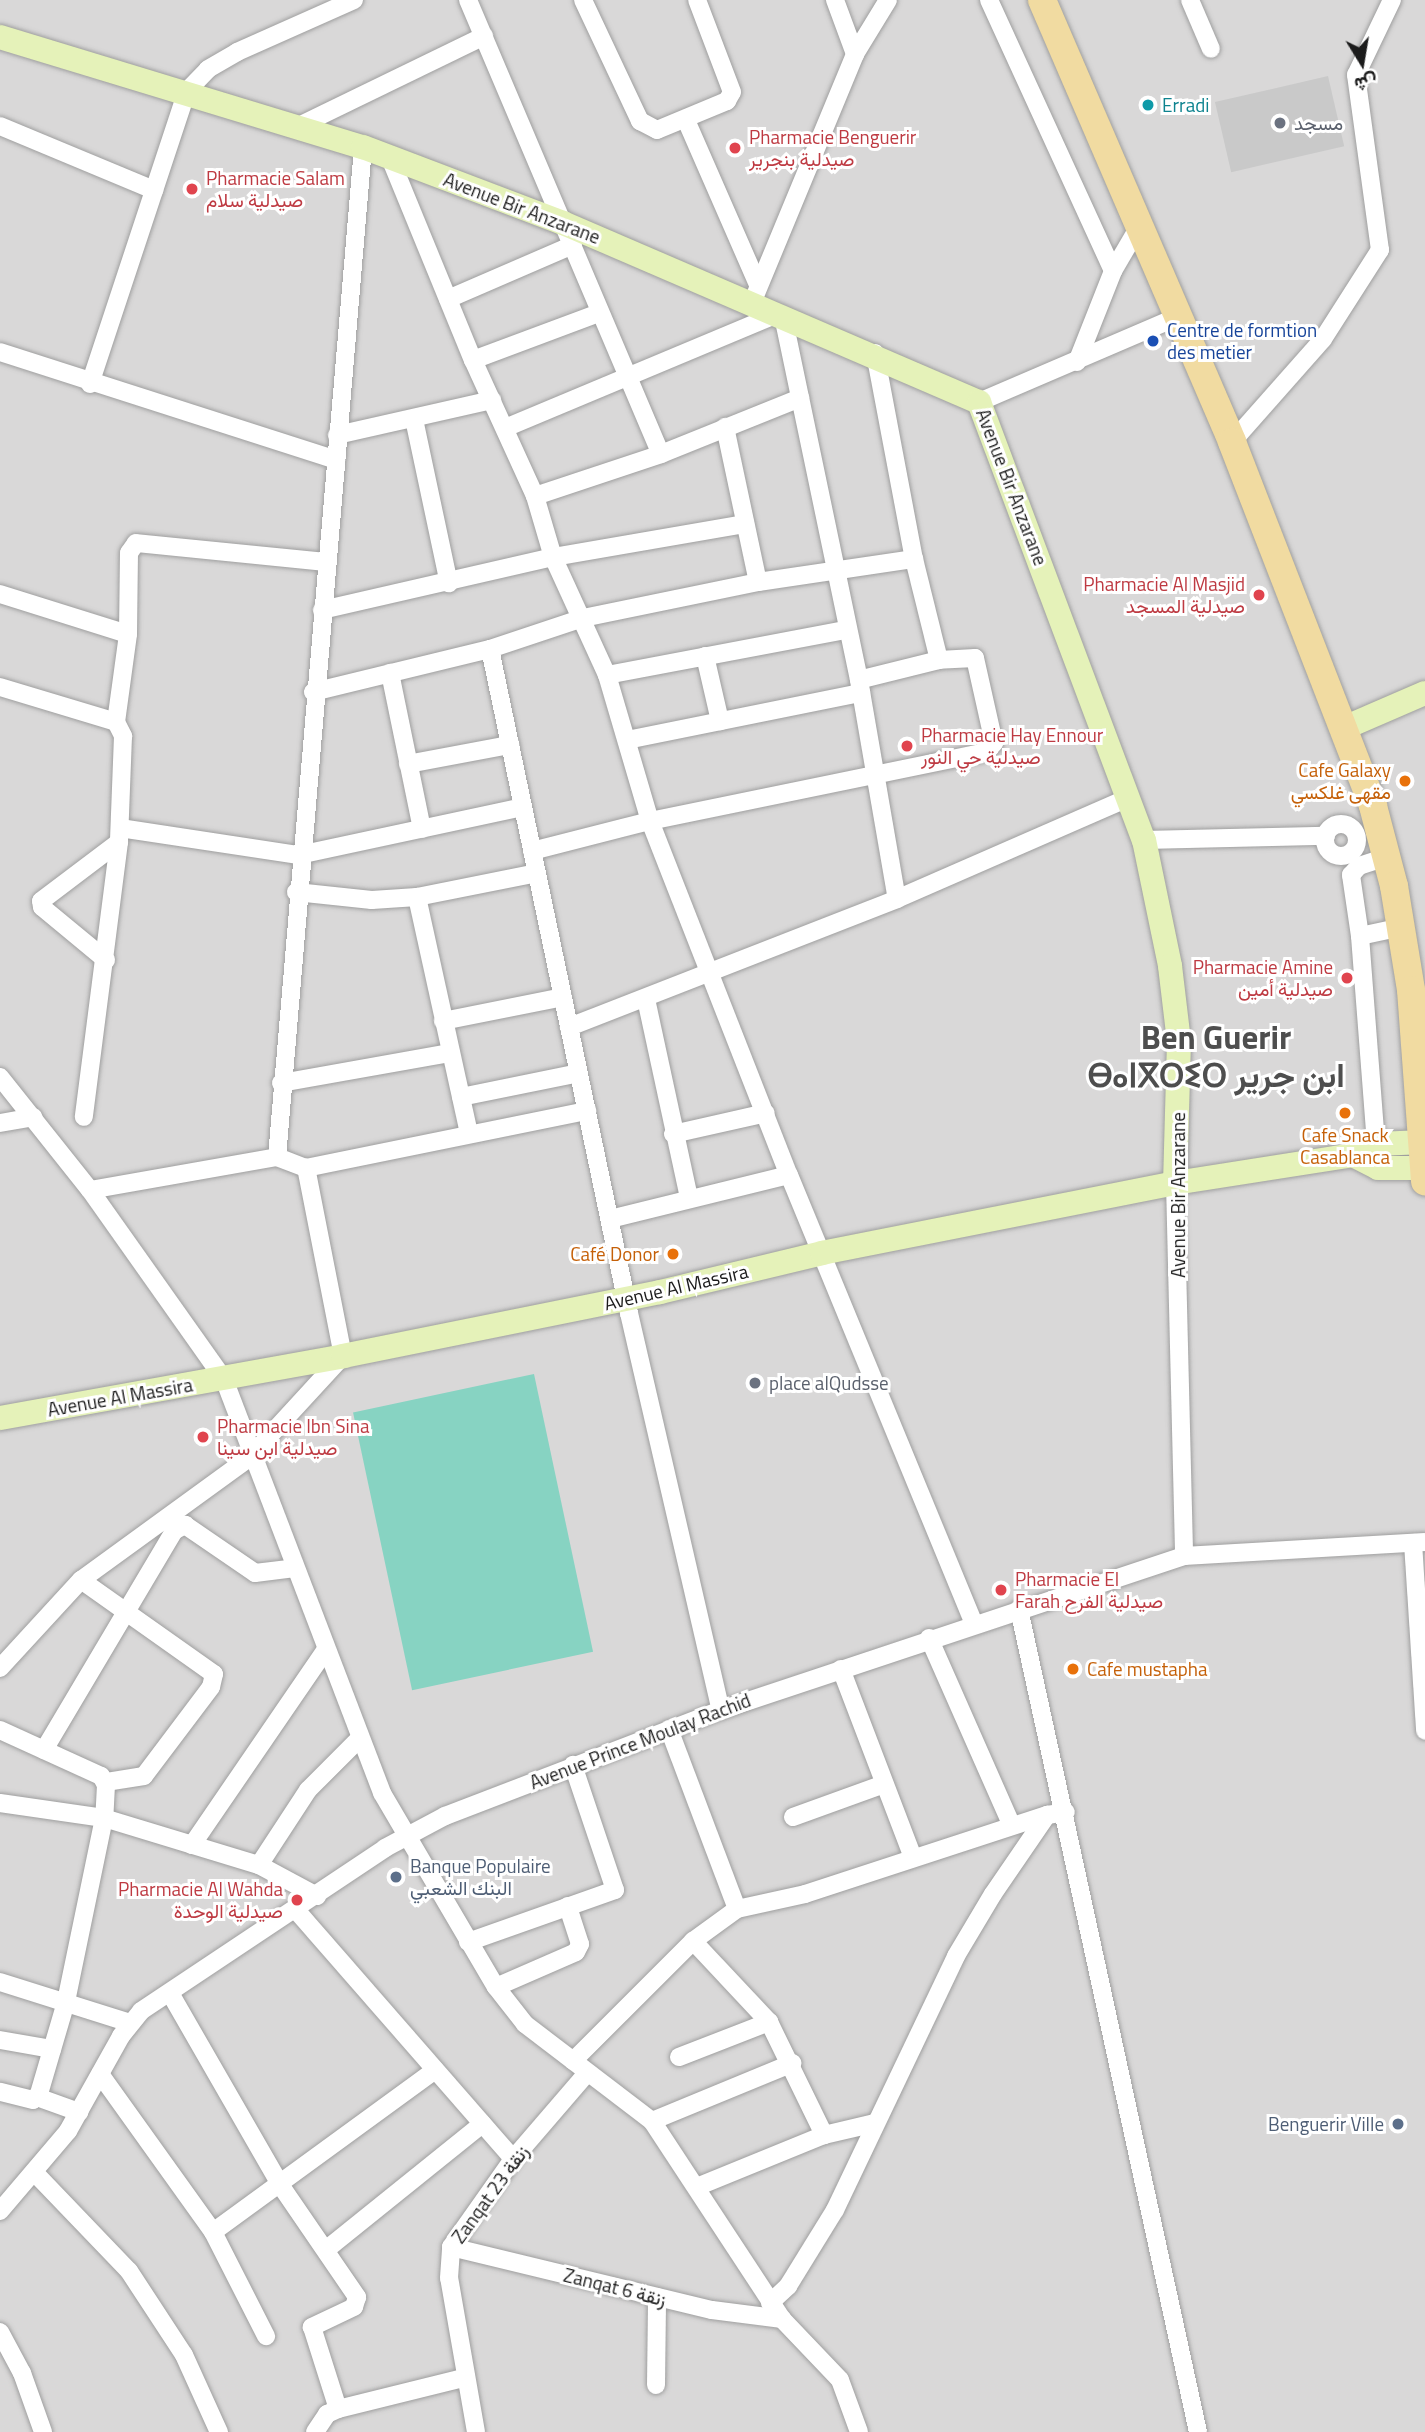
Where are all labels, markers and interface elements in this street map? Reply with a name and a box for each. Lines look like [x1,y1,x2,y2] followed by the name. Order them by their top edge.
[1327,28,1397,98] north arrow
[1352,68,1380,101] text: ش
[1162,94,1209,116] place label: Erradi
[1140,97,1156,113] marker: Erradi
[1294,112,1343,134] place label: مسجد
[1272,115,1288,131] marker: مسجد
[749,126,916,170] place label: Pharmacie Benguerir صيدلية بنجرير
[727,140,743,156] marker: Pharmacie Benguerir صيدلية بنجرير
[206,167,345,211] place label: Pharmacie Salam صيدلية سلام
[441,168,603,248] street label: Avenue Bir Anzarane
[184,181,200,197] marker: Pharmacie Salam صيدلية سلام
[1167,319,1317,363] place label: Centre de formtion des metier
[1145,333,1161,349] marker: Centre de formtion des metier
[972,406,1052,568] street label: Avenue Bir Anzarane
[1083,573,1245,617] place label: Pharmacie Al Masjid صيدلية المسجد
[1251,587,1267,603] marker: Pharmacie Al Masjid صيدلية المسجد
[921,724,1103,768] place label: Pharmacie Hay Ennour صيدلية حي النور
[899,738,915,754] marker: Pharmacie Hay Ennour صيدلية حي النور
[1291,759,1391,803] place label: Cafe Galaxy مقهى غلكسي
[1397,773,1413,789] marker: Cafe Galaxy مقهى غلكسي
[1193,956,1333,1000] place label: Pharmacie Amine صيدلية أمين
[1339,970,1355,986] marker: Pharmacie Amine صيدلية أمين
[1087,1018,1345,1096] district label: Ben Guerir ⴱⴰⵏⴳⵔⵉⵔ ابن جرير
[1337,1105,1353,1121] marker: Cafe Snack Casablanca
[1167,1112,1189,1278] street label: Avenue Bir Anzarane
[1300,1124,1390,1168] place label: Cafe Snack Casablanca
[570,1243,659,1265] place label: Café Donor
[665,1246,681,1262] marker: Café Donor
[602,1259,750,1315] street label: Avenue Al Massira
[769,1372,889,1394] place label: place alQudsse
[46,1373,194,1421] street label: Avenue Al Massira
[747,1375,763,1391] marker: place alQudsse
[217,1415,369,1459] place label: Pharmacie Ibn Sina صيدلية ابن سينا
[195,1429,211,1445] marker: Pharmacie Ibn Sina صيدلية ابن سينا
[1015,1568,1163,1612] place label: Pharmacie El Farah صيدلية الفرح
[993,1582,1009,1598] marker: Pharmacie El Farah صيدلية الفرح
[1087,1658,1207,1680] place label: Cafe mustapha
[1065,1661,1081,1677] marker: Cafe mustapha
[526,1688,754,1794] street label: Avenue Prince Moulay Rachid
[410,1855,551,1899] place label: Banque Populaire البنك الشعبي
[388,1869,404,1885] marker: Banque Populaire البنك الشعبي
[118,1878,283,1922] place label: Pharmacie Al Wahda صيدلية الوحدة
[289,1892,305,1908] marker: Pharmacie Al Wahda صيدلية الوحدة
[1268,2113,1384,2135] place label: Benguerir Ville
[1390,2116,1406,2132] marker: Benguerir Ville
[447,2141,533,2247] street label: Zanqat 23 زنقة
[561,2263,669,2311] street label: Zanqat 6 زنقة

